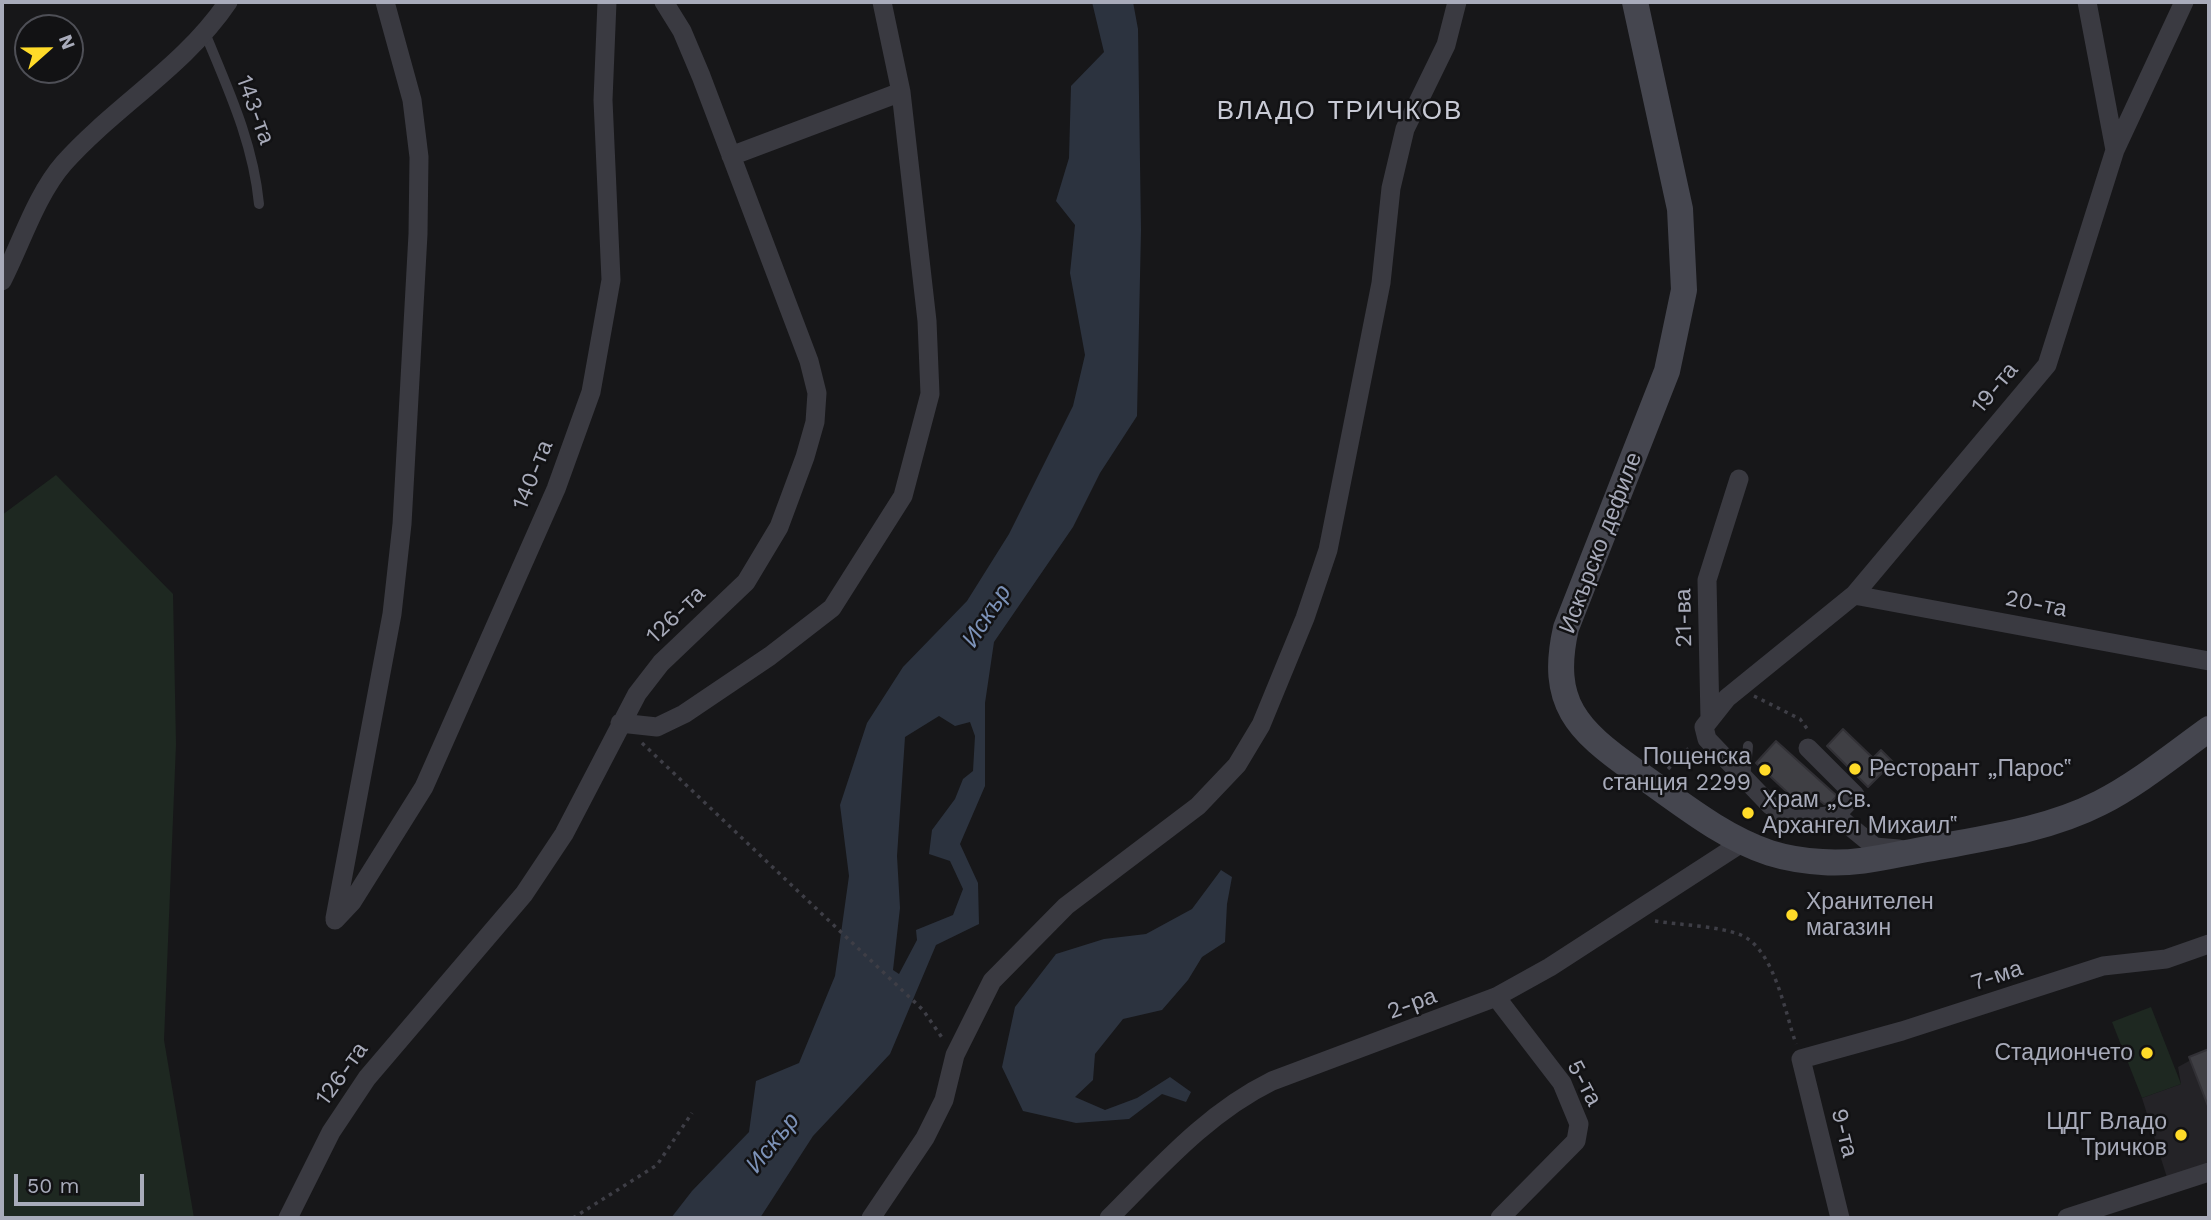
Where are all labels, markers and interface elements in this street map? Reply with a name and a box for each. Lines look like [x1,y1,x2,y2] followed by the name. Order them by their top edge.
[14,14,84,84] north arrow
[54,31,80,53] text: N
[230,72,280,148] street label: 143-та
[1218,95,1462,127] district label: ВЛАДО ТРИЧКОВ
[1966,357,2024,419] street label: 19-та
[507,436,559,514] street label: 140-та
[1554,448,1648,638] street label: Искърско дефиле
[956,579,1018,653] water label: Искър
[641,580,711,650] street label: 126-та
[2003,584,2069,624] street label: 20-та
[1670,588,1698,648] street label: 21-ва
[1602,743,1751,797] place label: Пощенска станция 2299
[1869,755,2072,783] place label: Ресторант „Парос‟
[1847,761,1863,777] marker: Ресторант „Парос‟
[1757,762,1773,778] marker: Пощенска станция 2299
[1762,786,1958,840] place label: Храм „Св. Архангел Михаил‟
[1740,805,1756,821] marker: Храм „Св. Архангел Михаил‟
[1806,888,1934,942] place label: Хранителен магазин
[1784,907,1800,923] marker: Хранителен магазин
[1968,955,2026,997] street label: 7-ма
[1384,982,1440,1026] street label: 2-ра
[310,1037,374,1111] street label: 126-та
[1994,1039,2133,1067] place label: Стадиончето
[2139,1045,2155,1061] marker: Стадиончето
[1561,1055,1607,1111] street label: 5-та
[1825,1106,1863,1160] street label: 9-та
[740,1107,806,1179] water label: Искър
[2046,1108,2167,1162] place label: ЦДГ Владо Тричков
[2173,1127,2189,1143] marker: ЦДГ Владо Тричков
[18,1160,147,1204] scale bar
[27,1173,79,1198] text: 50 m

